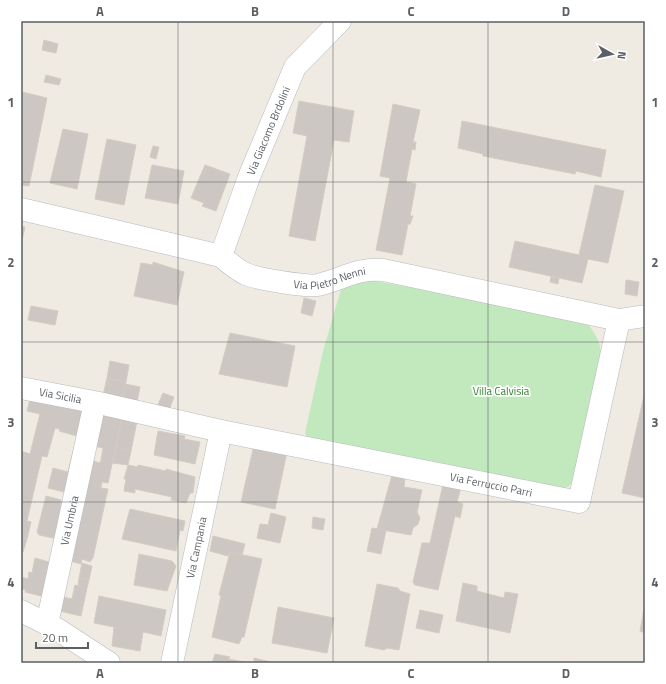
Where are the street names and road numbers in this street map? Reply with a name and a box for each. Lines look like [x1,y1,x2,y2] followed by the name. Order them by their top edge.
[243,84,294,178] street label: Via Giacomo Brdolini
[293,263,367,293] street label: Via Pietro Nenni
[38,384,83,408] street label: Via Sicilia
[449,469,534,501] street label: Via Ferruccio Parri
[56,493,83,547] street label: Via Umbria
[182,515,211,580] street label: Via Campania

